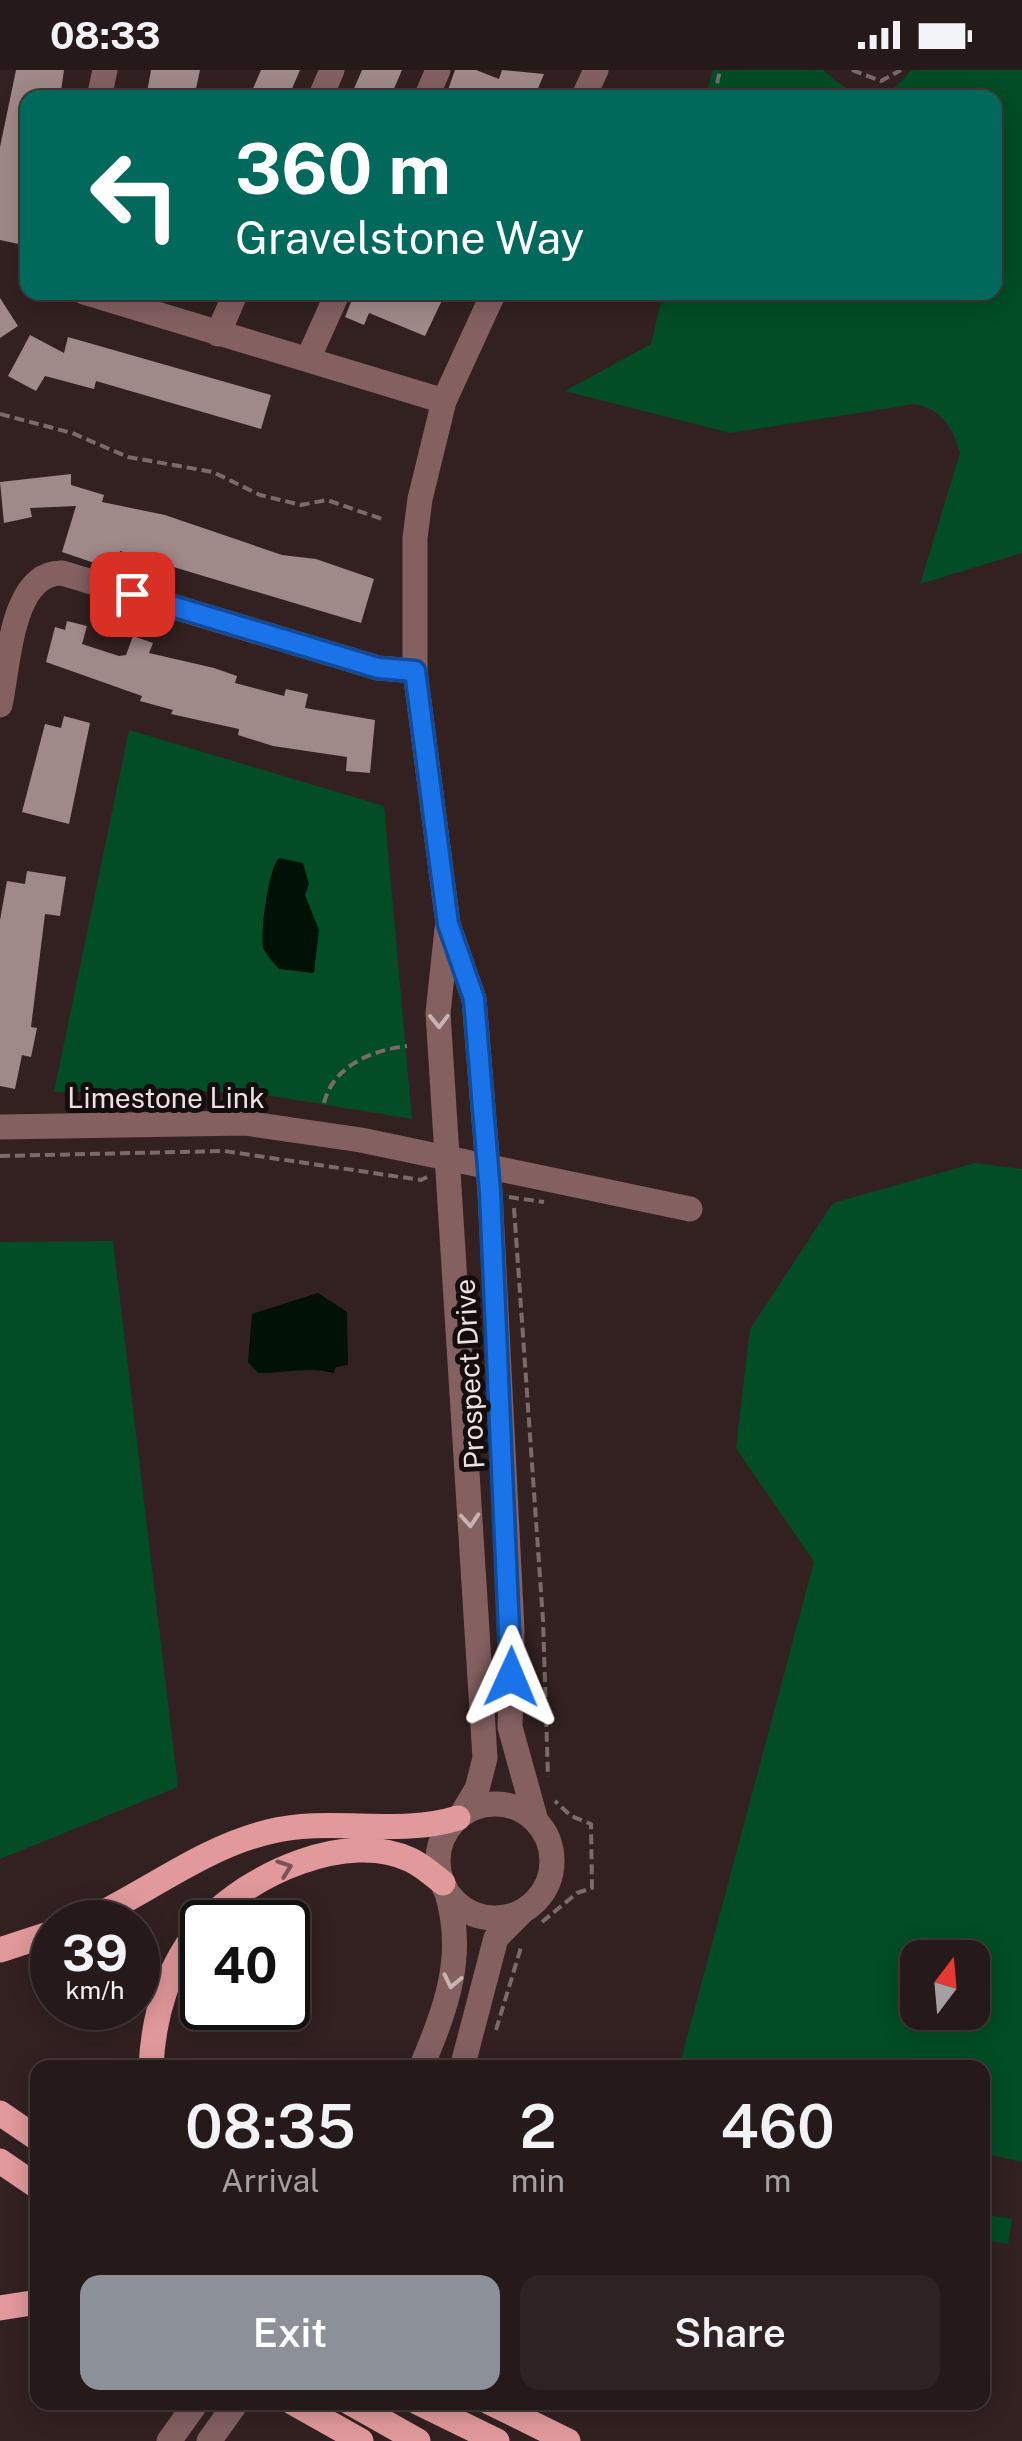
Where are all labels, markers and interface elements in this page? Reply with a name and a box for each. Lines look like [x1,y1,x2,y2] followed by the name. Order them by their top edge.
[50,13,161,58] text: 08:33
[235,127,451,210] text: 360 m
[70,130,200,260] icon: left
[235,211,584,264] text: Gravelstone Way
[90,552,175,637] pin
[105,567,160,622] icon: arrive
[428,1014,450,1030] one-way arrow
[67,1081,265,1114] street label: Limestone Link
[448,1278,490,1470] street label: Prospect Drive
[459,1513,480,1529] one-way arrow
[459,1625,563,1729] position arrow
[275,1859,292,1880] one-way arrow
[180,1900,310,2030] speed limit sign: 40
[62,1923,128,1982] text: 39
[900,1940,990,2030] north arrow
[900,1940,990,2030] map controls
[442,1972,463,1989] one-way arrow
[66,1975,124,2005] text: km/h
[185,2091,356,2162] text: 08:35
[519,2091,556,2162] text: 2
[720,2091,835,2162] text: 460
[221,2162,320,2199] text: Arrival
[511,2162,565,2199] text: min
[764,2162,791,2199] text: m
[80,2275,500,2390] button: Exit
[520,2275,940,2390] button: Share

